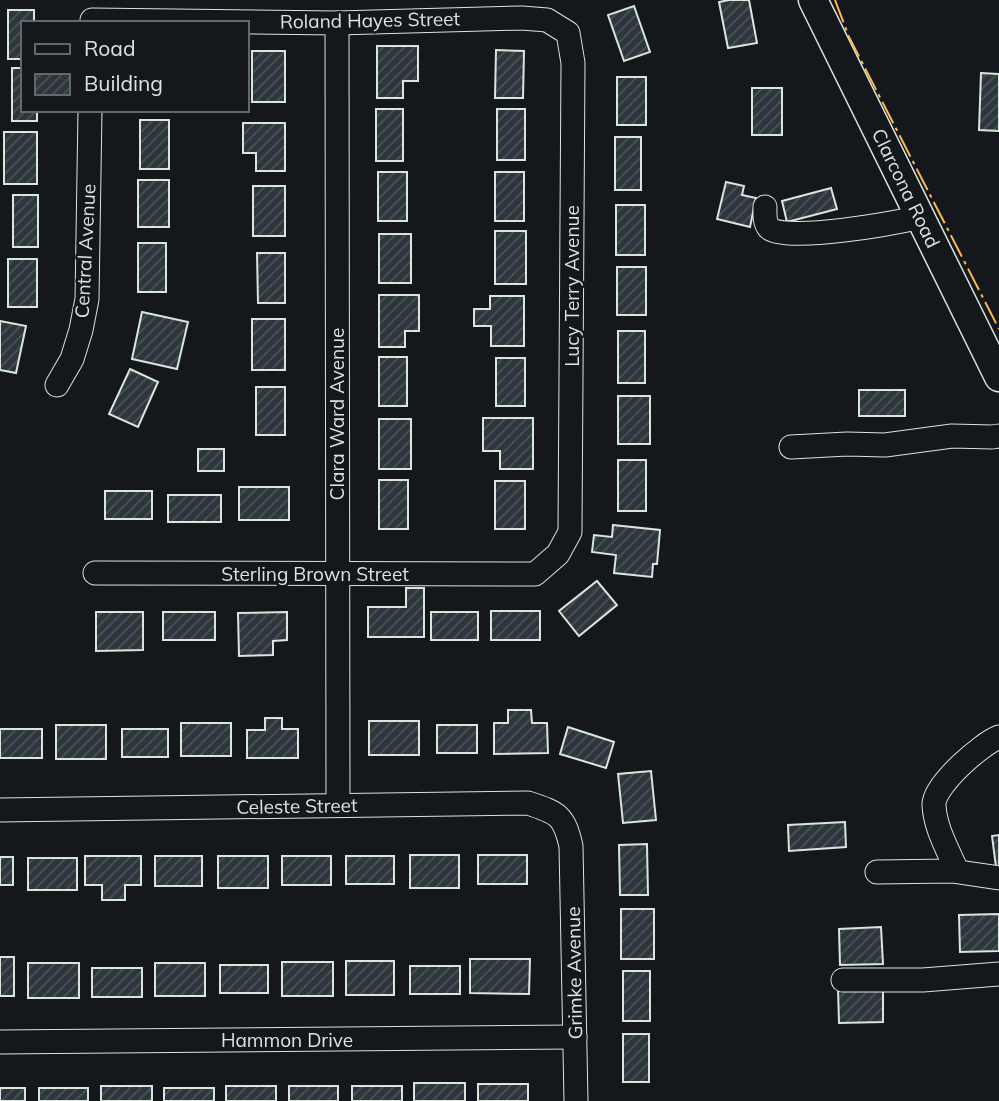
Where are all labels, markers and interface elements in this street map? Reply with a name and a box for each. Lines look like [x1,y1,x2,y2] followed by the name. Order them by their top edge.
[280,6,461,34] street label: Roland Hayes Street
[21,21,248,112] legend
[84,35,135,61] text: Road
[84,70,163,96] text: Building
[867,124,945,252] street label: Clarcona Road
[70,183,100,319] street label: Central Avenue
[560,205,584,367] street label: Lucy Terry Avenue
[325,328,349,500] street label: Clara Ward Avenue
[221,562,409,586] street label: Sterling Brown Street
[236,793,358,819] street label: Celeste Street
[561,906,587,1040] street label: Grimke Avenue
[221,1028,353,1052] street label: Hammon Drive

